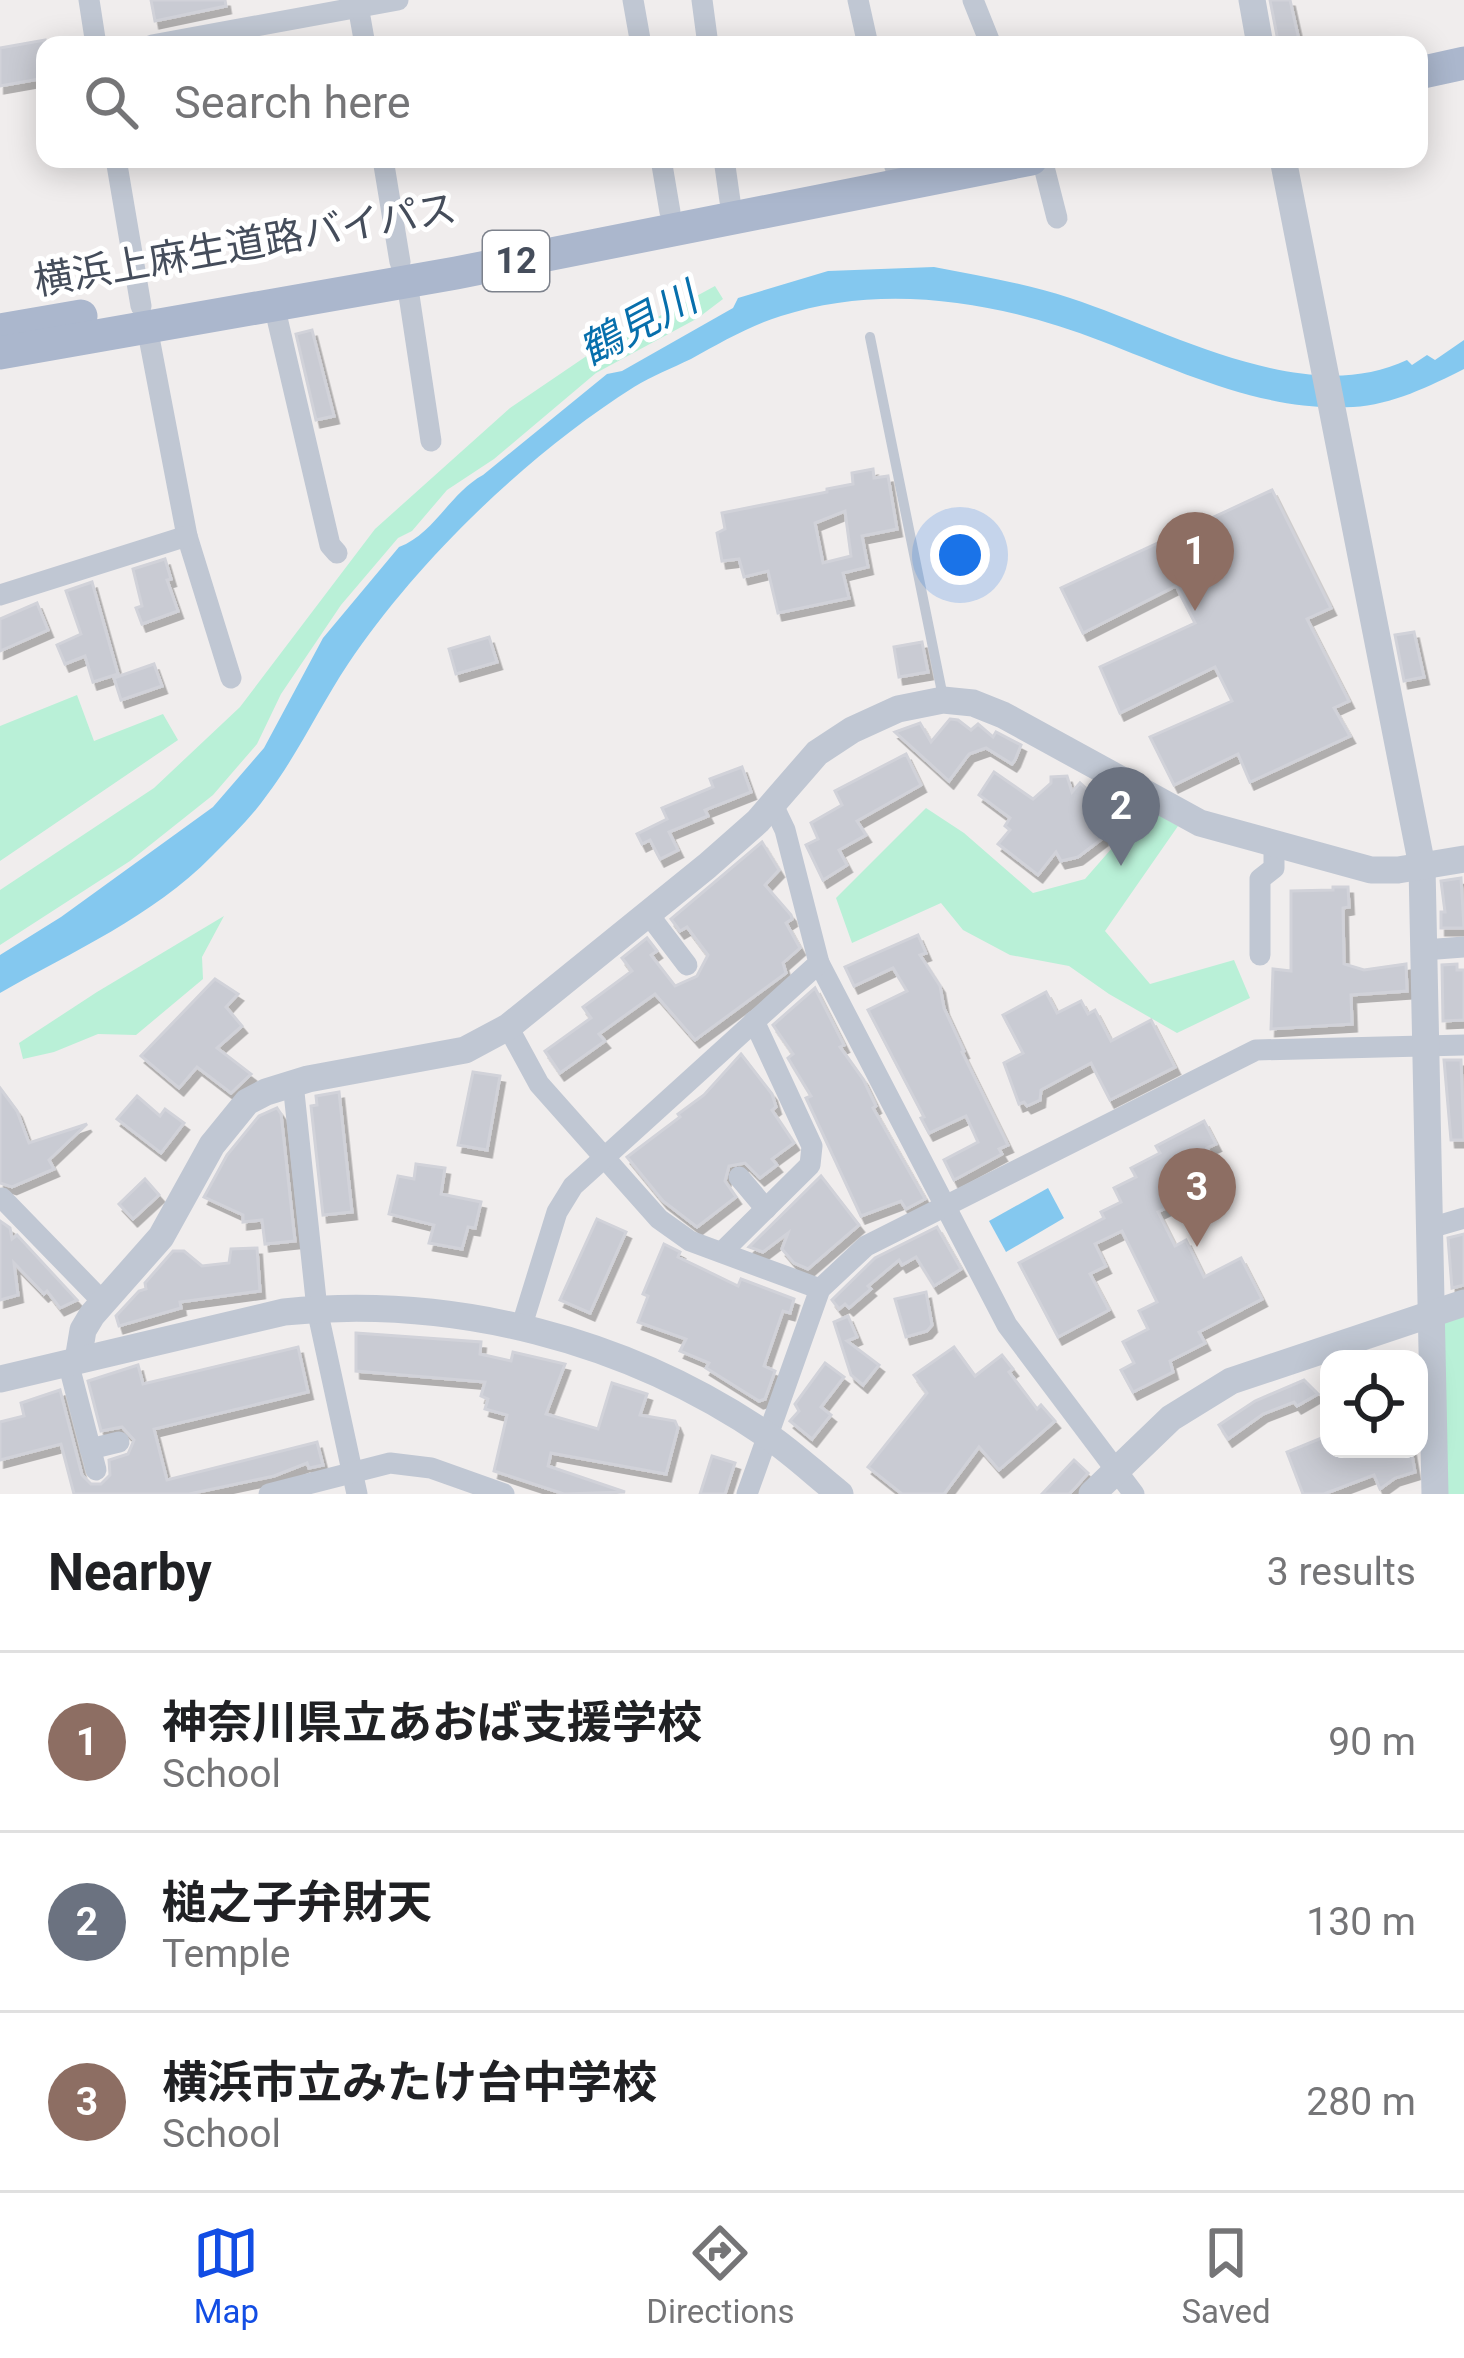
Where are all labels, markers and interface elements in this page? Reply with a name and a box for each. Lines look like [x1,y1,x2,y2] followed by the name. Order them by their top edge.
[36,36,1428,168] search box
[78,69,144,135] icon: search
[174,76,411,129] text: Search here
[30,185,460,305] street label: 横浜上麻生道路バイパス
[483,231,549,291] road number: 12
[571,271,709,375] water label: 鶴見川
[1156,512,1234,611] pin: 1
[930,525,990,585] your location
[1082,767,1160,866] pin: 2
[1158,1148,1236,1247] pin: 3
[1320,1350,1428,1458] map controls
[1320,1350,1428,1458] button: locate
[48,1543,212,1602] text: Nearby
[1267,1549,1416,1595] text: 3 results
[162,1696,702,1749] text: 神奈川県立あおば支援学校
[76,1719,98,1765] text: 1
[1328,1719,1416,1765] text: 90 m
[162,1751,281,1797] text: School
[162,1876,432,1929] text: 槌之子弁財天
[76,1899,98,1945] text: 2
[1306,1899,1416,1945] text: 130 m
[162,1931,290,1977] text: Temple
[162,2056,657,2109] text: 横浜市立みたけ台中学校
[76,2079,98,2125] text: 3
[1306,2079,1416,2125] text: 280 m
[162,2111,281,2157] text: School
[193,2220,259,2331] tab: Map
[646,2220,795,2331] tab: Directions
[1181,2220,1271,2331] tab: Saved

